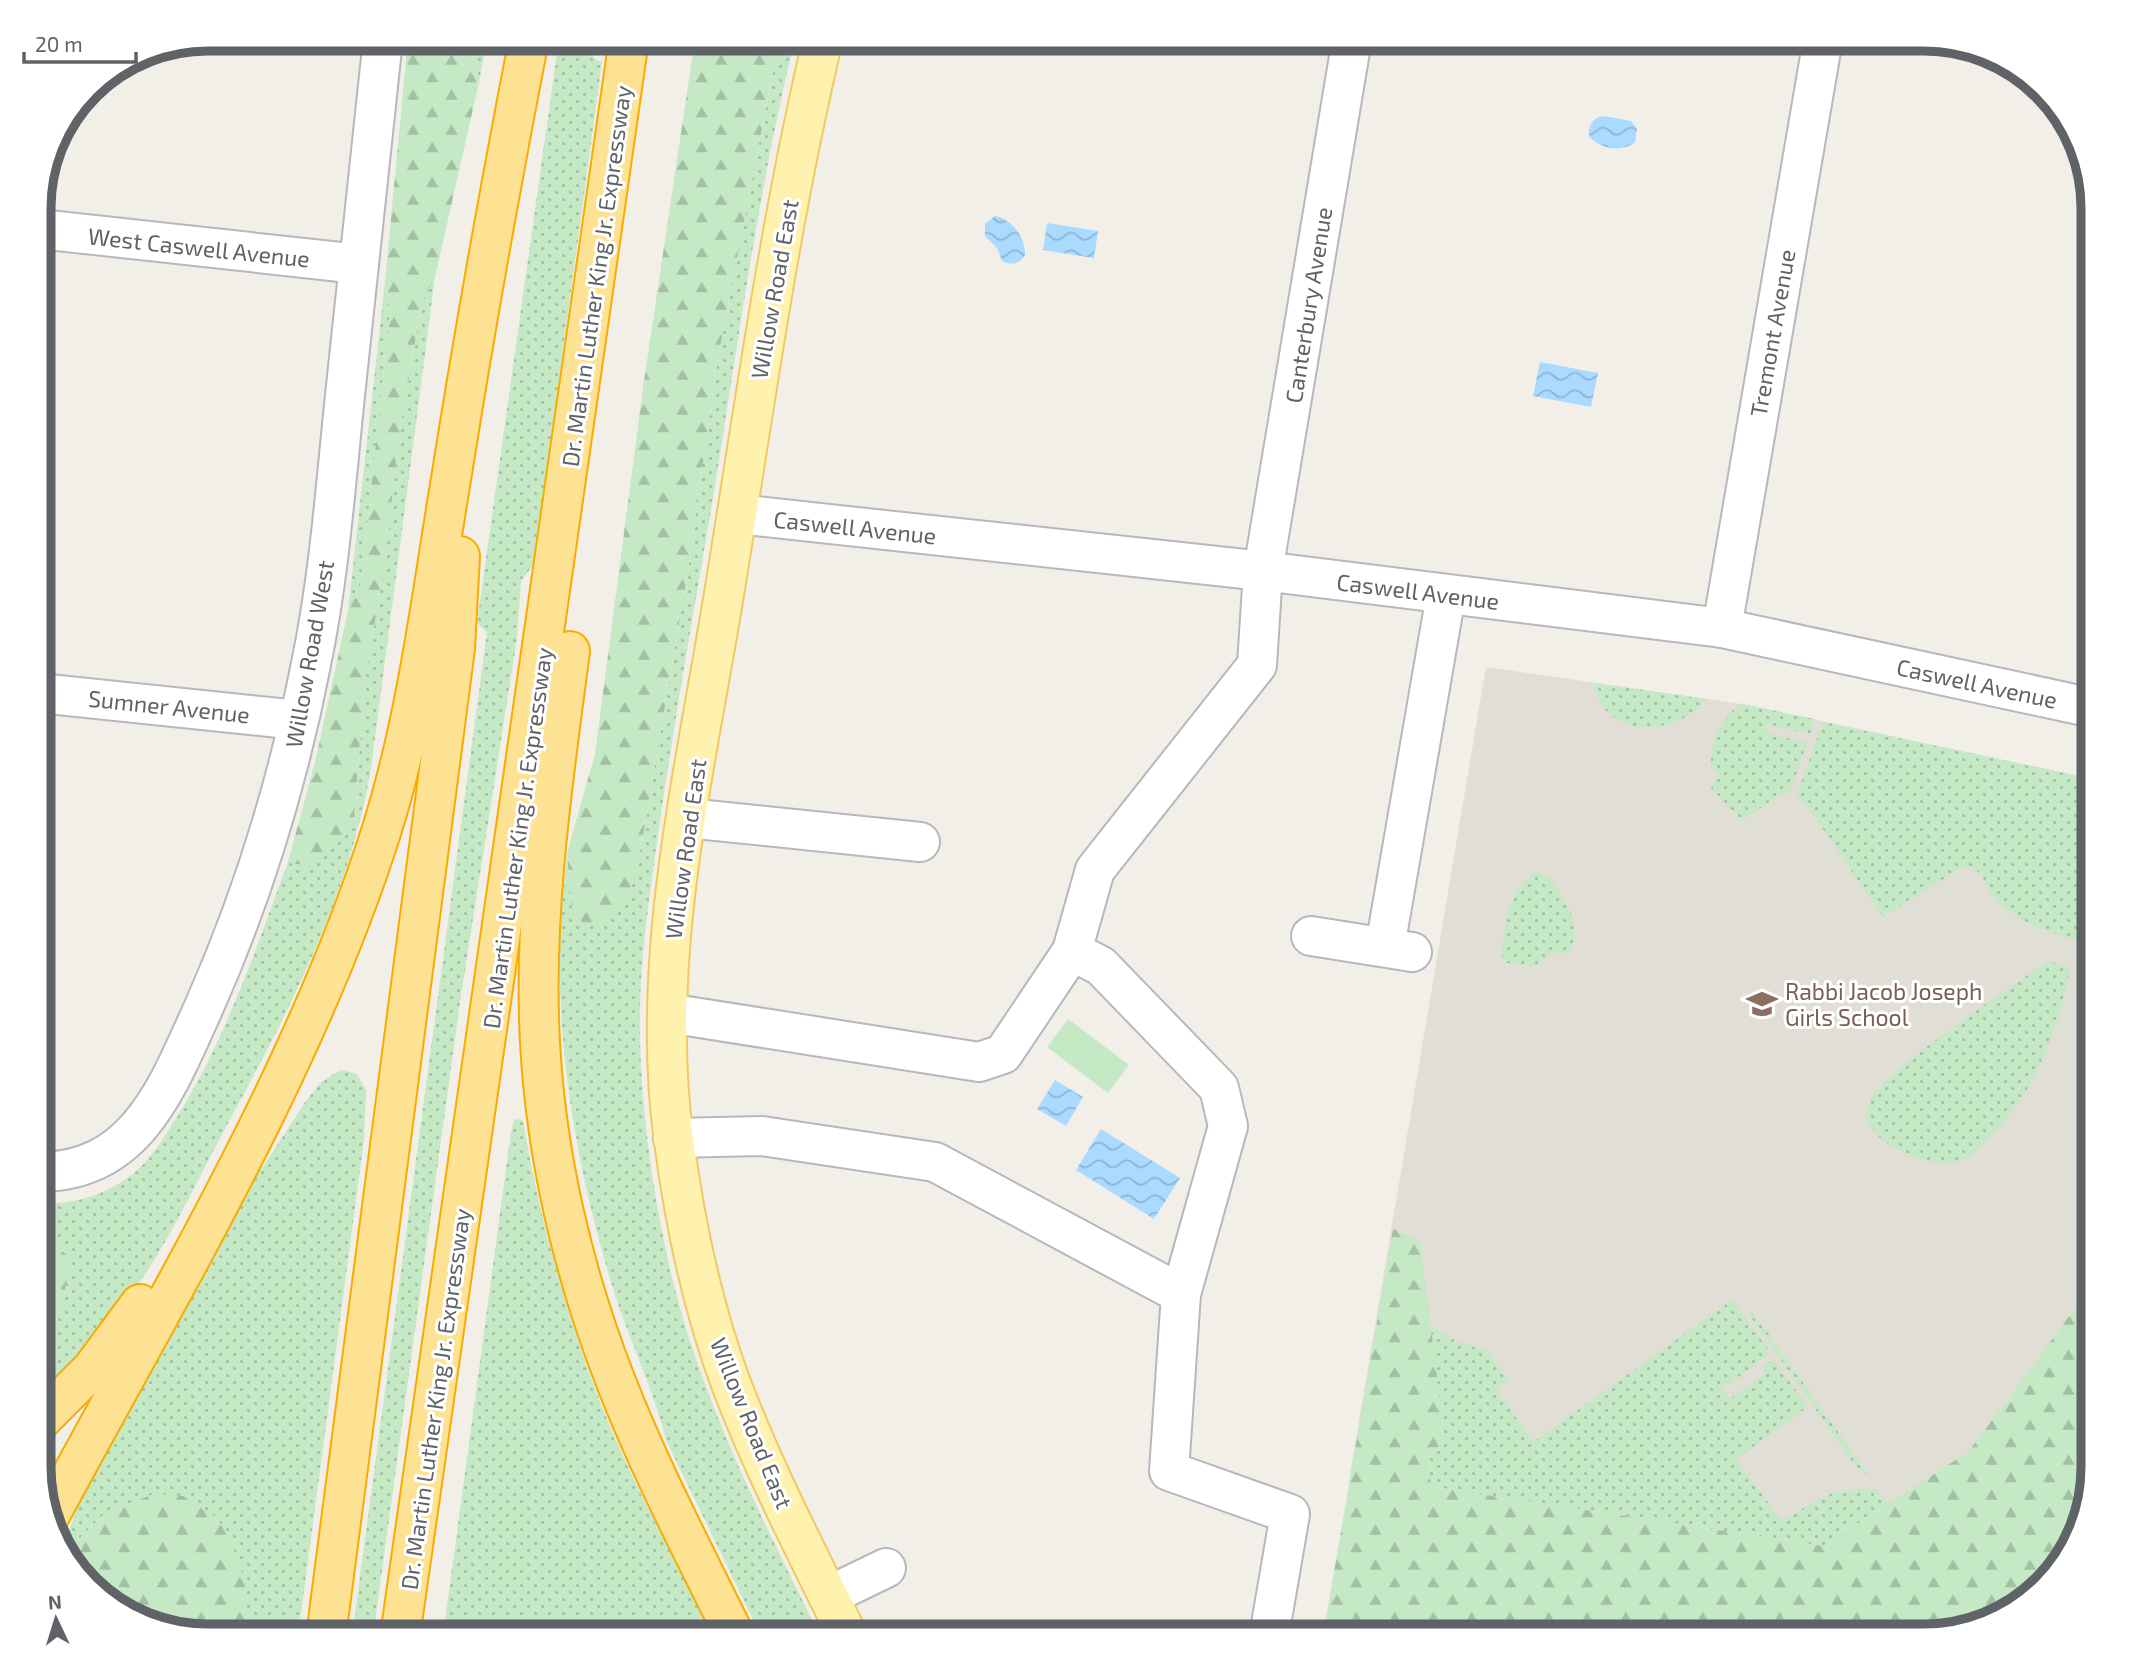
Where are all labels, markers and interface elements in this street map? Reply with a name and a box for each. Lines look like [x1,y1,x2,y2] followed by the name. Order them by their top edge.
[24,21,136,65] scale bar
[35,31,83,56] text: 20 m
[555,83,637,469] street label: Dr. Martin Luther King Jr. Expressway
[744,197,804,381] street label: Willow Road East
[1279,205,1337,405] street label: Canterbury Avenue
[87,221,311,273] street label: West Caswell Avenue
[1743,247,1801,419] street label: Tremont Avenue
[772,505,938,549] street label: Caswell Avenue
[279,558,339,750] street label: Willow Road West
[1335,567,1501,615] street label: Caswell Avenue
[476,645,558,1031] street label: Dr. Martin Luther King Jr. Expressway
[1894,652,2060,714] street label: Caswell Avenue
[87,684,251,728] street label: Sumner Avenue
[658,757,712,941] street label: Willow Road East
[1785,977,1982,1031] place label: Rabbi Jacob Joseph Girls School
[1745,987,1779,1021] school or university icon: Rabbi Jacob Joseph Girls School
[394,1206,476,1592] street label: Dr. Martin Luther King Jr. Expressway
[705,1333,799,1513] street label: Willow Road East
[21,1584,91,1654] north arrow
[47,1590,62,1613] text: N

